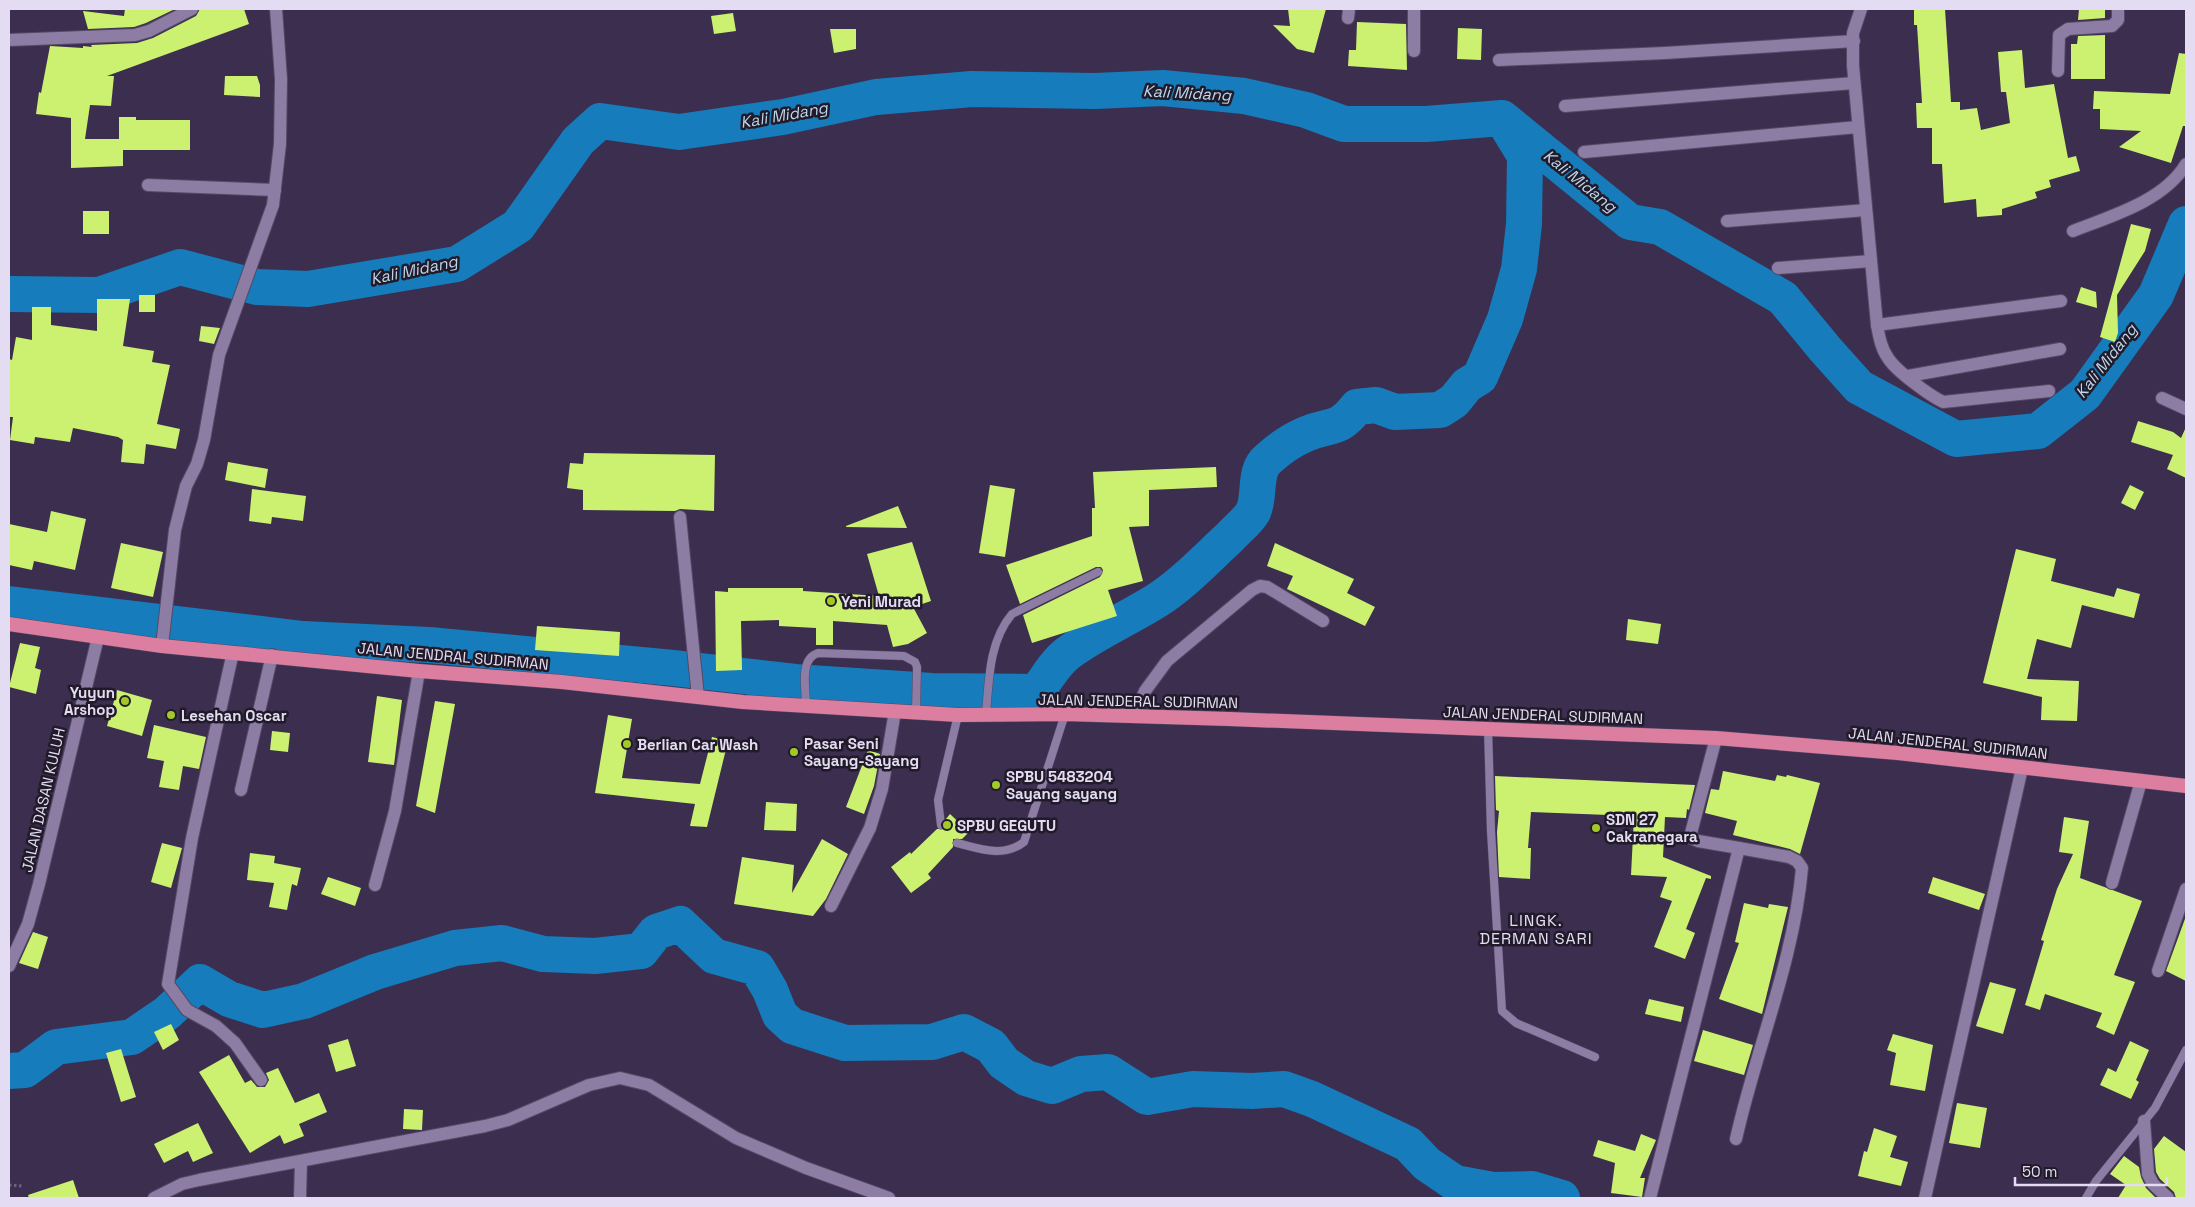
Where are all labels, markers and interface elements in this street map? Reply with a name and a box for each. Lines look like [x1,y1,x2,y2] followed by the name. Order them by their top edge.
[1142,80,1232,106] water label: Kali Midang
[739,97,830,133] water label: Kali Midang
[1539,145,1621,217] water label: Kali Midang
[369,250,460,289] water label: Kali Midang
[2071,319,2142,402] water label: Kali Midang
[841,592,921,611] place label: Yeni Murad
[825,595,837,607] marker: Yeni Murad
[357,638,549,674] street label: JALAN JENDRAL SUDIRMAN
[64,683,115,719] place label: Yuyun Arshop
[1038,690,1238,712] street label: JALAN JENDERAL SUDIRMAN
[119,695,131,707] marker: Yuyun Arshop
[1443,702,1643,728] street label: JALAN JENDERAL SUDIRMAN
[181,706,287,725] place label: Lesehan Oscar
[165,709,177,721] marker: Lesehan Oscar
[1847,723,2049,763] street label: JALAN JENDERAL SUDIRMAN
[17,726,69,874] street label: JALAN DASAN KULUH
[804,734,919,770] place label: Pasar Seni Sayang-Sayang
[637,735,758,754] place label: Berlian Car Wash
[621,738,633,750] marker: Berlian Car Wash
[788,746,800,758] marker: Pasar Seni Sayang-Sayang
[1006,767,1117,803] place label: SPBU 5483204 Sayang sayang
[990,779,1002,791] marker: SPBU 5483204 Sayang sayang
[1606,810,1698,846] place label: SDN 27 Cakranegara
[957,816,1056,835] place label: SPBU GEGUTU
[941,819,953,831] marker: SPBU GEGUTU
[1590,822,1602,834] marker: SDN 27 Cakranegara
[1479,910,1593,949] district label: LINGK. DERMAN SARI
[2015,1154,2168,1186] scale bar
[2022,1162,2057,1181] text: 50 m

